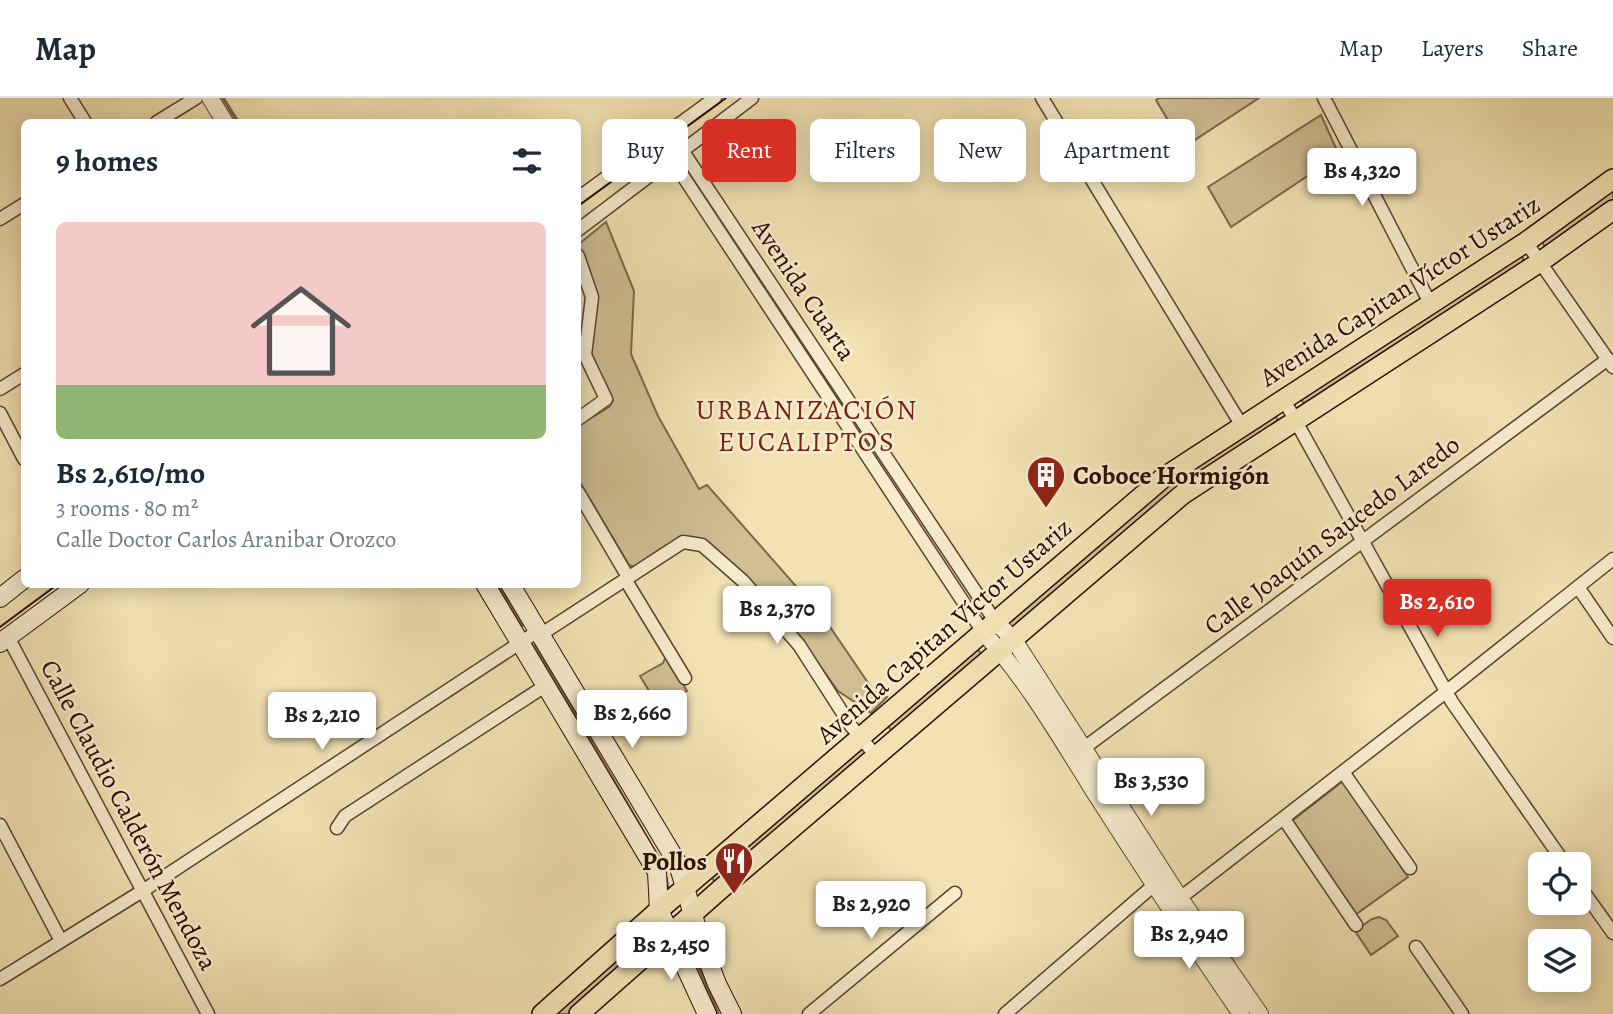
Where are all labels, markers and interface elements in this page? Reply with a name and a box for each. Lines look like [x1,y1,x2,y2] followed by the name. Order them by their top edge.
[35,26,96,71] text: Map
[1339,32,1383,64] text: Map
[1421,32,1484,64] text: Layers
[1522,32,1578,64] text: Share
[602,119,688,182] chip: Buy
[702,119,796,182] chip: Rent
[810,119,920,182] chip: Filters
[934,119,1026,182] chip: New
[1040,119,1195,182] chip: Apartment
[56,141,158,181] text: 9 homes
[508,142,546,180] icon: filters
[1290,148,1434,208] pin: Bs 4,320
[1323,155,1401,186] text: Bs 4,320
[1252,187,1547,395] street label: Avenida Capitan Víctor Ustariz
[743,212,864,368] street label: Avenida Cuarta
[238,268,364,394] icon: home
[696,391,918,461] district label: URBANIZACIÓN EUCALIPTOS
[1197,427,1467,643] street label: Calle Joaquín Saucedo Laredo
[56,453,205,493] text: Bs 2,610/mo
[1025,454,1067,509] building icon: Coboce Hormigón
[1073,458,1270,493] place label: Coboce Hormigón
[56,493,198,524] text: 3 rooms · 80 m²
[808,510,1079,752] street label: Avenida Capitan Víctor Ustariz
[56,524,396,555] text: Calle Doctor Carlos Aranibar Orozco
[1365,580,1509,639] pin: Bs 2,610
[1399,586,1475,617] text: Bs 2,610
[705,587,849,646] pin: Bs 2,370
[739,593,815,624] text: Bs 2,370
[32,654,226,976] street label: Calle Claudio Calderón Mendoza
[560,690,704,750] pin: Bs 2,660
[250,692,394,752] pin: Bs 2,210
[593,697,671,728] text: Bs 2,660
[284,699,360,730] text: Bs 2,210
[1079,758,1223,818] pin: Bs 3,530
[1113,765,1189,796] text: Bs 3,530
[713,840,755,895] restaurant icon: Pollos
[642,844,707,879] place label: Pollos
[1528,852,1591,992] map controls
[1528,852,1591,915] button: locate
[799,882,943,941] pin: Bs 2,920
[832,888,910,919] text: Bs 2,920
[1117,912,1261,971] pin: Bs 2,940
[1150,918,1228,949] text: Bs 2,940
[599,922,743,982] pin: Bs 2,450
[632,929,710,960] text: Bs 2,450
[1528,929,1591,992] button: layers

